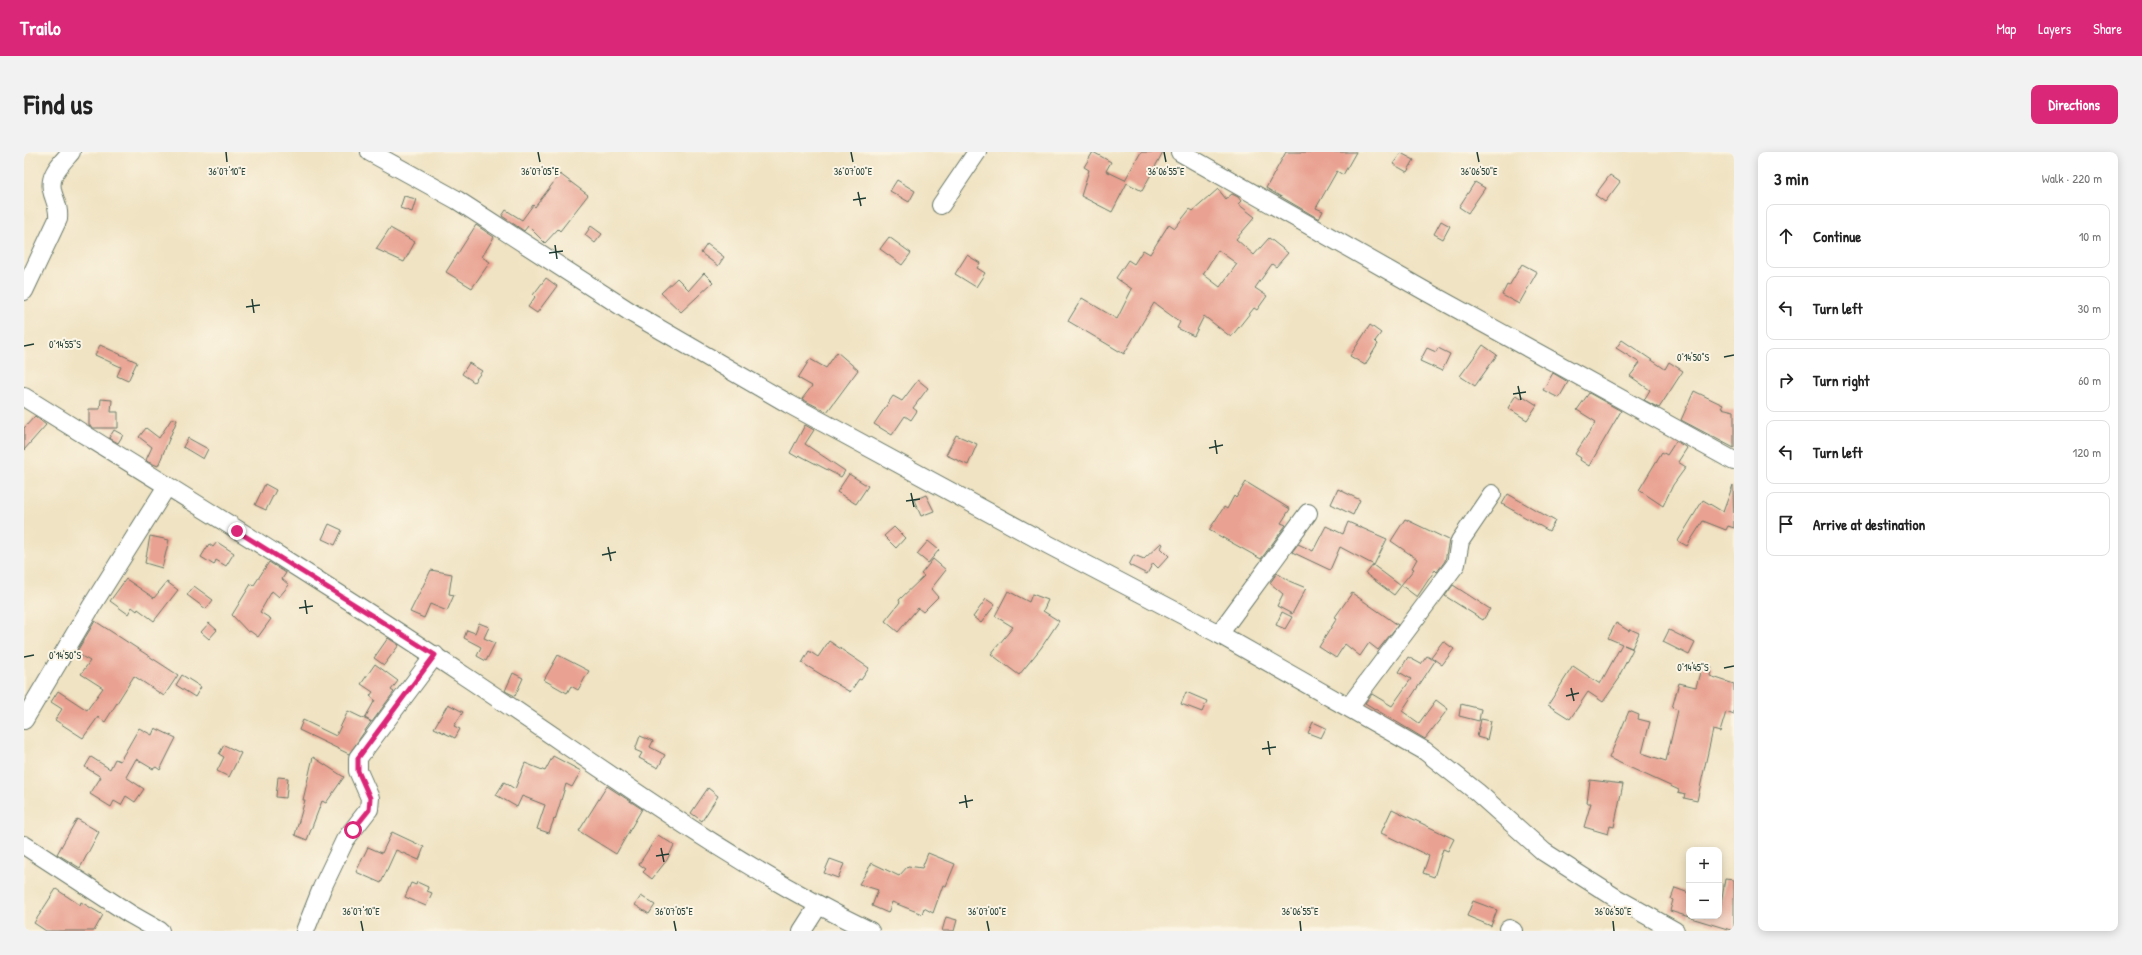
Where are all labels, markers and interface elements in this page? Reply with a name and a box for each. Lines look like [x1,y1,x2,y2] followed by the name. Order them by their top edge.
[20,15,61,41] text: Trailo
[1996,19,2016,38] text: Map
[2038,19,2071,38] text: Layers
[2093,19,2122,38] text: Share
[24,85,93,123] text: Find us
[2031,85,2118,124] button: Directions
[208,165,246,178] text: 36°07'10"E
[521,165,560,178] text: 36°07'05"E
[834,165,873,178] text: 36°07'00"E
[1148,165,1185,178] text: 36°06'55"E
[1460,165,1498,178] text: 36°06'50"E
[1774,167,1809,190] text: 3 min
[2042,169,2102,187] text: Walk · 220 m
[1775,225,1797,247] icon: ahead
[1813,226,1861,247] text: Continue
[2079,227,2101,245] text: 10 m
[1775,297,1797,319] icon: left
[1813,298,1863,319] text: Turn left
[2078,299,2101,317] text: 30 m
[49,338,81,351] text: 0°14'55"S
[1677,351,1709,364] text: 0°14'50"S
[1775,369,1797,391] icon: right
[1813,370,1869,391] text: Turn right
[2078,371,2101,389] text: 60 m
[1775,441,1797,463] icon: left
[1813,442,1863,463] text: Turn left
[2073,443,2101,461] text: 120 m
[1775,513,1797,535] icon: arrive
[1813,514,1925,535] text: Arrive at destination
[228,522,246,540] route end
[49,649,81,662] text: 0°14'50"S
[1677,661,1709,674] text: 0°14'45"S
[344,821,362,839] route start
[1686,847,1722,919] map controls
[1686,847,1722,883] button: +
[1686,883,1722,919] button: −
[342,905,380,918] text: 36°07'10"E
[655,905,694,918] text: 36°07'05"E
[968,905,1007,918] text: 36°07'00"E
[1282,905,1319,918] text: 36°06'55"E
[1594,905,1632,918] text: 36°06'50"E

